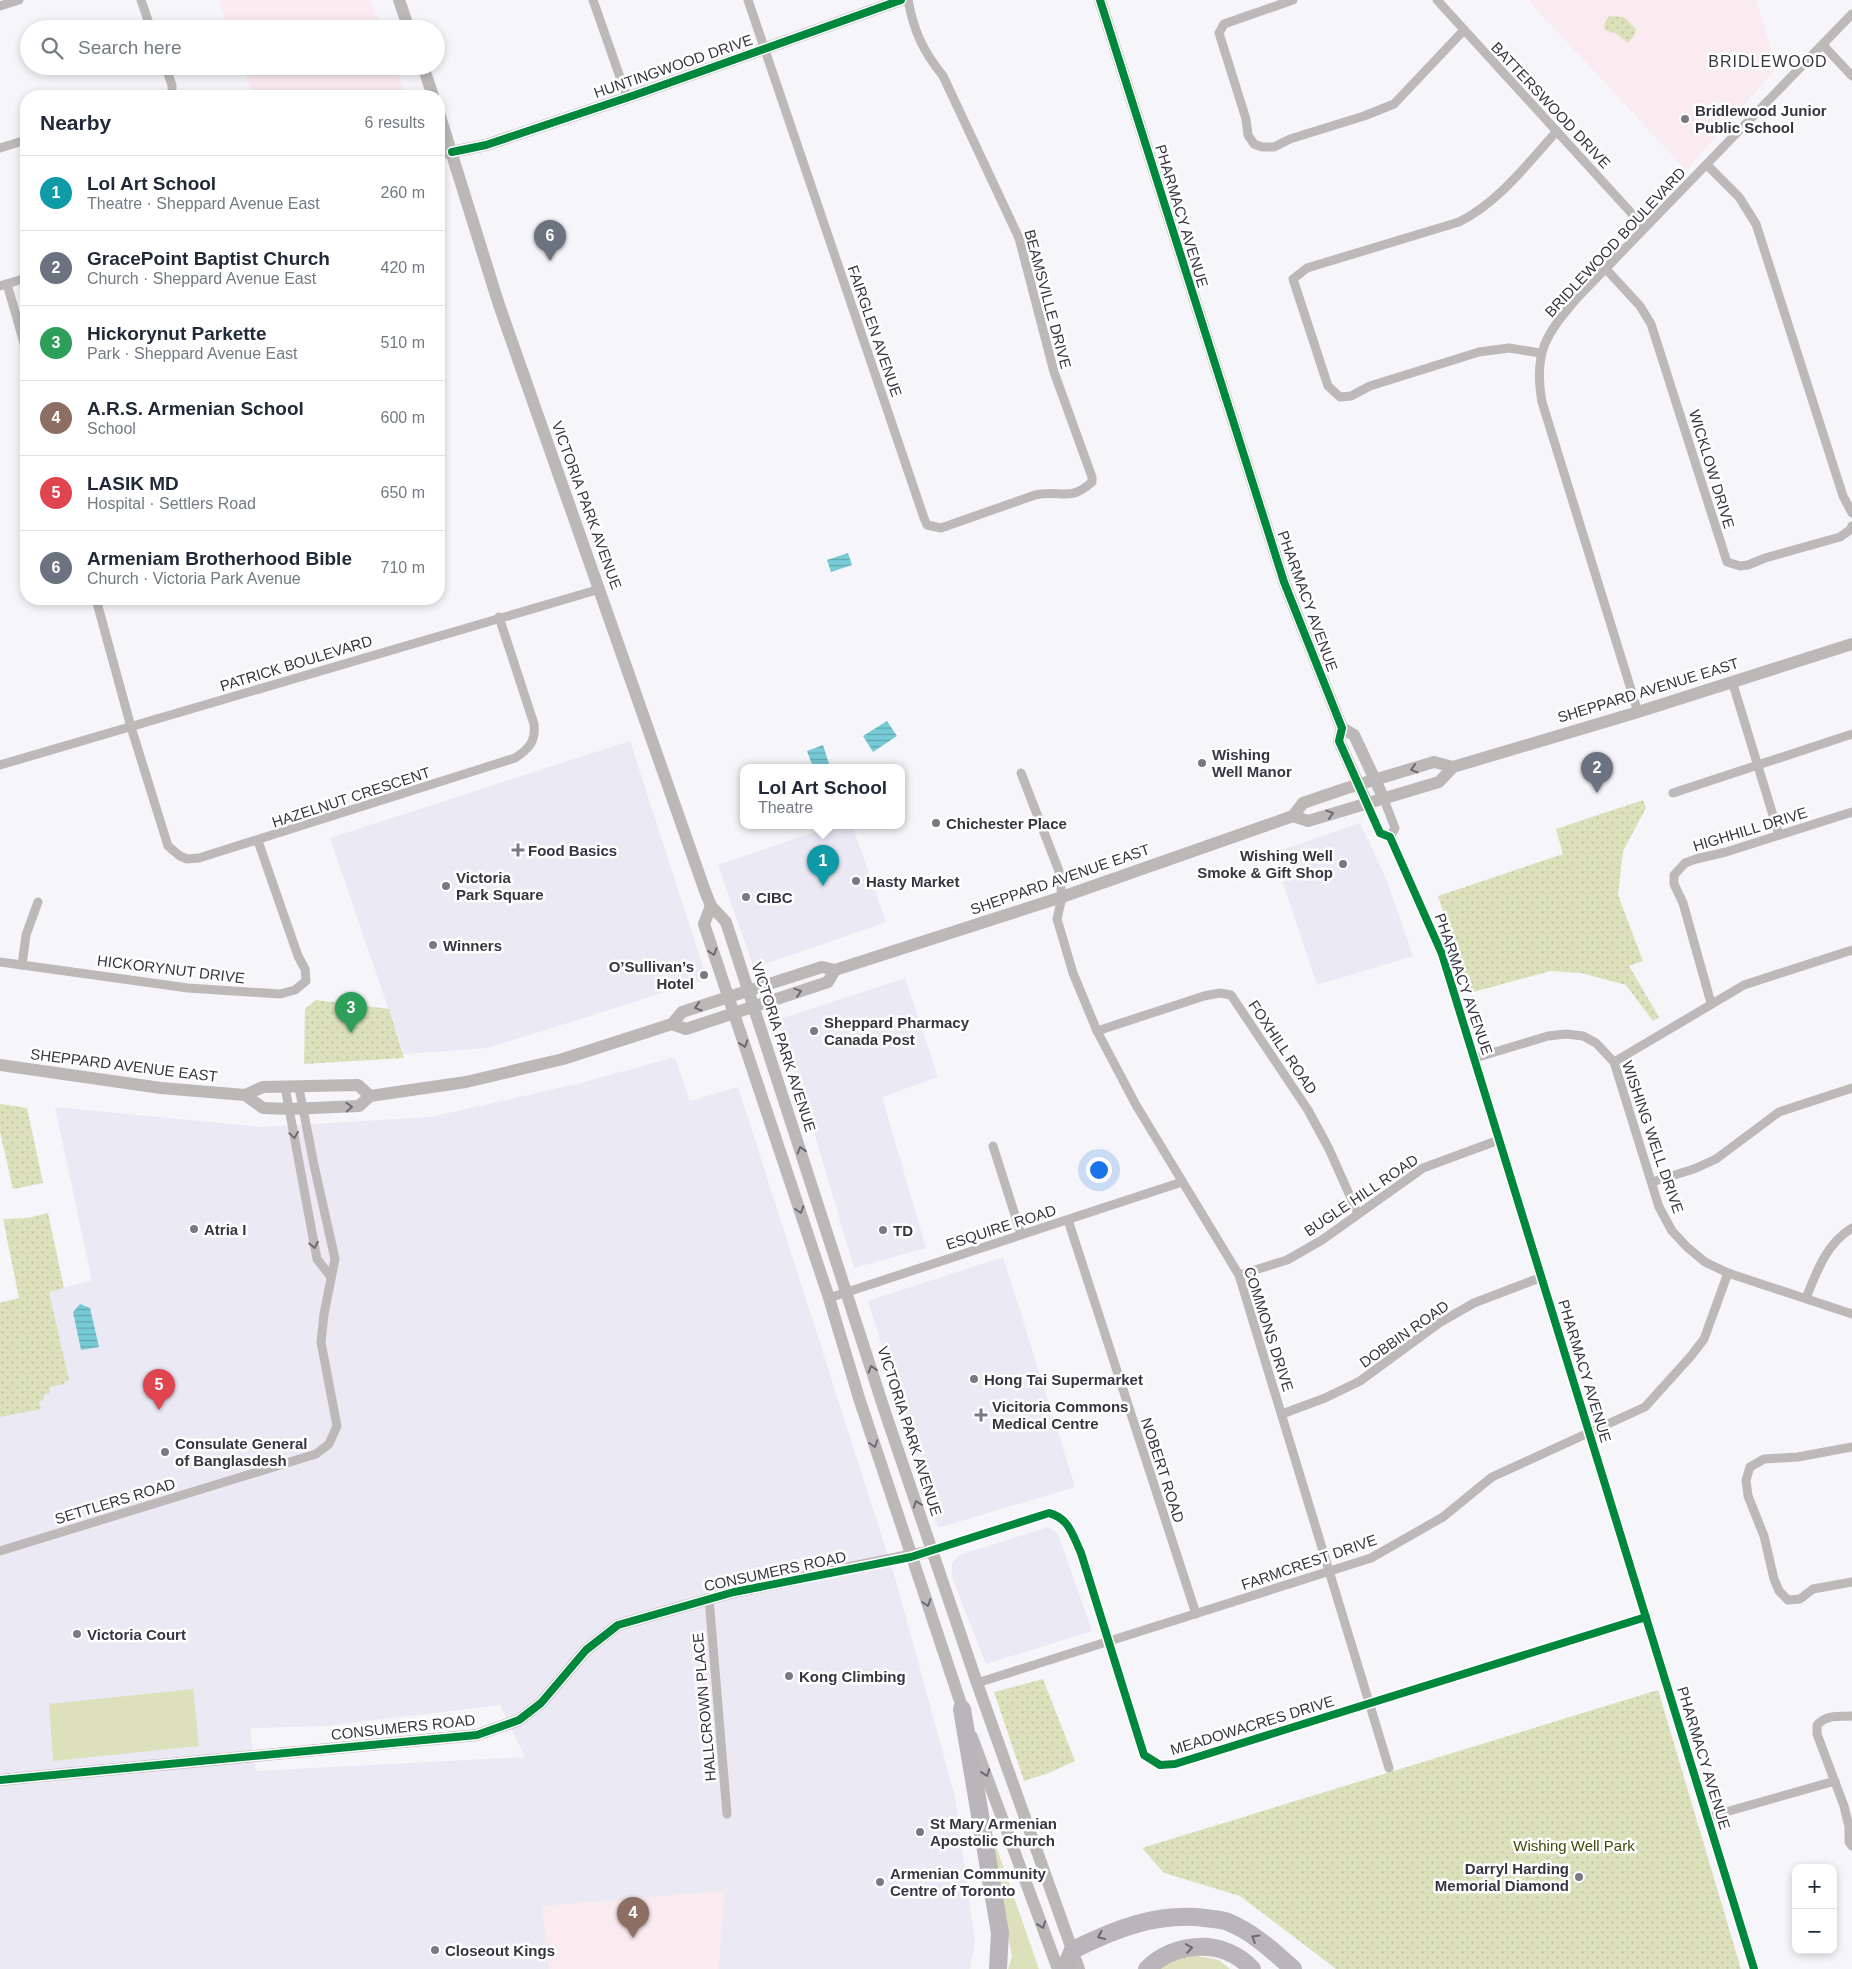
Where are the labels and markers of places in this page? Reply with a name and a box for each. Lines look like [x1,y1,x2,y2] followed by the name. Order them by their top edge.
[1695,102,1827,136] place label: Bridlewood Junior Public School
[1679,113,1691,125] marker: Bridlewood Junior Public School
[534,220,566,261] pin: 6
[1212,746,1292,780] place label: Wishing Well Manor
[1581,752,1613,793] pin: 2
[1196,757,1208,769] marker: Wishing Well Manor
[946,815,1067,832] place label: Chichester Place
[930,817,942,829] marker: Chichester Place
[528,842,617,859] place label: Food Basics
[512,844,524,856] marker: Food Basics
[807,845,839,886] pin: 1
[1197,847,1333,881] place label: Wishing Well Smoke & Gift Shop
[1337,858,1349,870] marker: Wishing Well Smoke & Gift Shop
[456,869,544,903] place label: Victoria Park Square
[866,873,959,890] place label: Hasty Market
[850,875,862,887] marker: Hasty Market
[440,880,452,892] marker: Victoria Park Square
[756,889,793,906] place label: CIBC
[740,891,752,903] marker: CIBC
[443,937,502,954] place label: Winners
[427,939,439,951] marker: Winners
[609,958,694,992] place label: O’Sullivan’s Hotel
[698,969,710,981] marker: O’Sullivan’s Hotel
[335,992,367,1033] pin: 3
[824,1014,970,1048] place label: Sheppard Pharmacy Canada Post
[808,1025,820,1037] marker: Sheppard Pharmacy Canada Post
[204,1221,247,1238] place label: Atria I
[893,1222,913,1239] place label: TD
[188,1223,200,1235] marker: Atria I
[877,1224,889,1236] marker: TD
[143,1369,175,1410] pin: 5
[984,1371,1143,1388] place label: Hong Tai Supermarket
[968,1373,980,1385] marker: Hong Tai Supermarket
[992,1398,1128,1432] place label: Vicitoria Commons Medical Centre
[974,1408,988,1422] marker: Vicitoria Commons Medical Centre
[175,1435,308,1469] place label: Consulate General of Banglasdesh
[159,1446,171,1458] marker: Consulate General of Banglasdesh
[87,1626,186,1643] place label: Victoria Court
[71,1628,83,1640] marker: Victoria Court
[799,1668,906,1685] place label: Kong Climbing
[783,1670,795,1682] marker: Kong Climbing
[930,1815,1057,1849] place label: St Mary Armenian Apostolic Church
[914,1826,926,1838] marker: St Mary Armenian Apostolic Church
[1435,1860,1569,1894] place label: Darryl Harding Memorial Diamond
[890,1865,1047,1899] place label: Armenian Community Centre of Toronto
[1573,1871,1585,1883] marker: Darryl Harding Memorial Diamond
[874,1876,886,1888] marker: Armenian Community Centre of Toronto
[617,1897,649,1938] pin: 4
[445,1942,555,1959] place label: Closeout Kings
[429,1944,441,1956] marker: Closeout Kings

